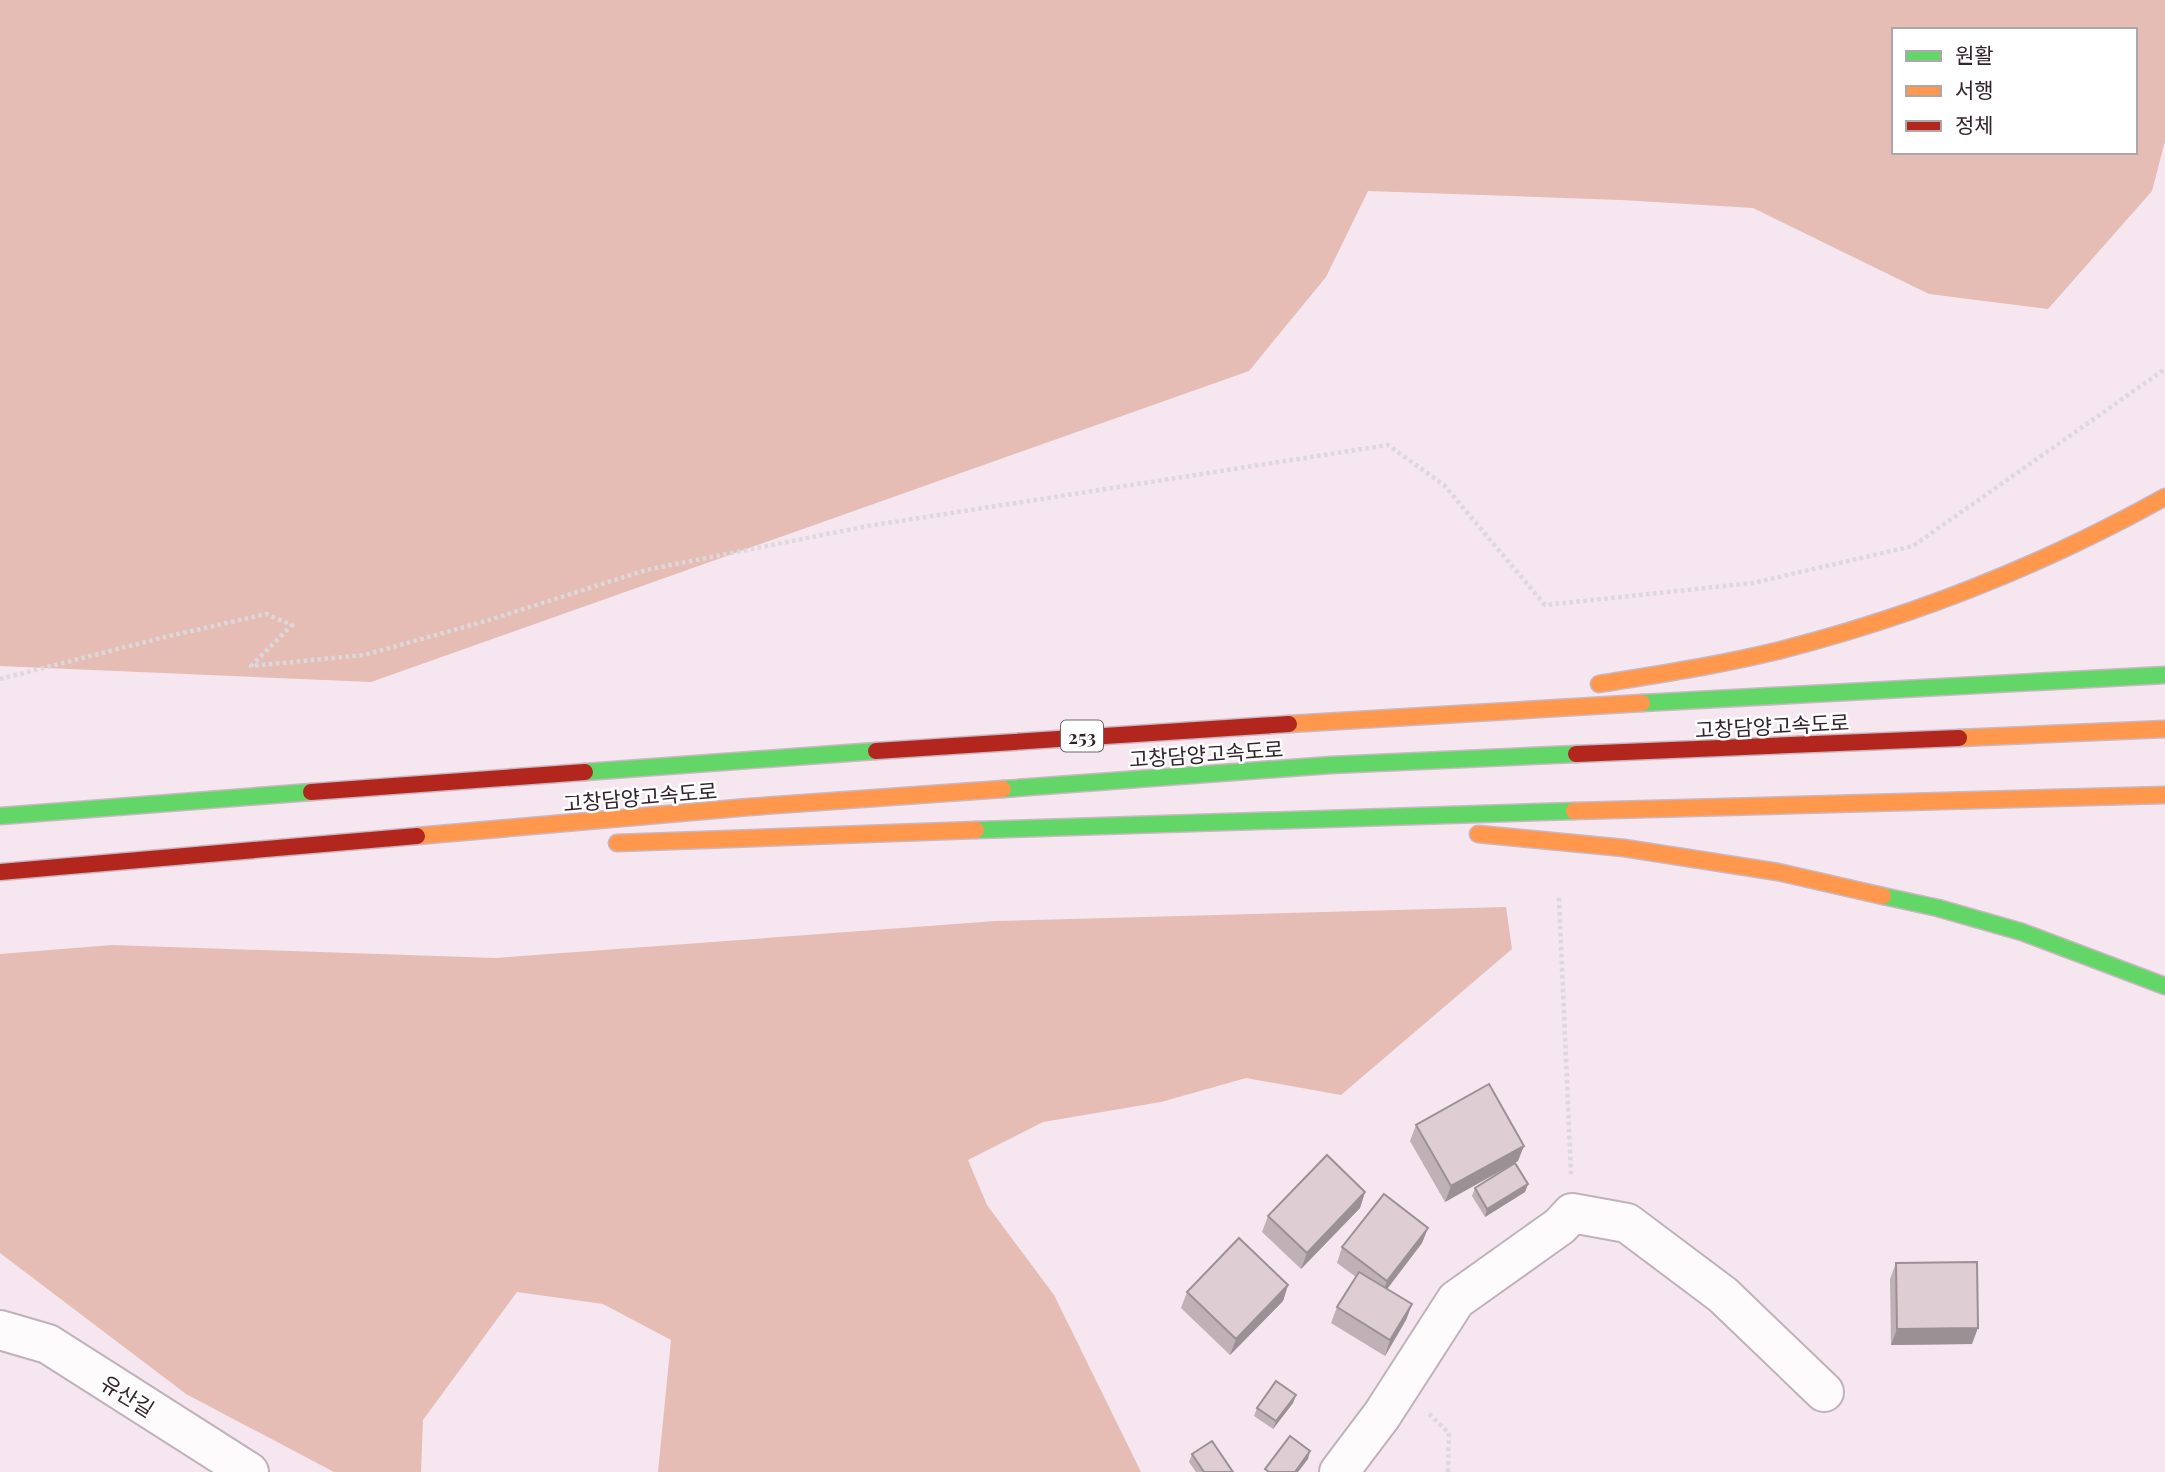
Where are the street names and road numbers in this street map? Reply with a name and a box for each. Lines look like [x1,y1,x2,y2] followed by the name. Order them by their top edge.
[1694,707,1850,743] street label: 고창담양고속도로
[1061,720,1103,751] road number: 253
[1128,734,1284,772] street label: 고창담양고속도로
[562,775,718,817] street label: 고창담양고속도로
[96,1368,160,1422] street label: 유산길

